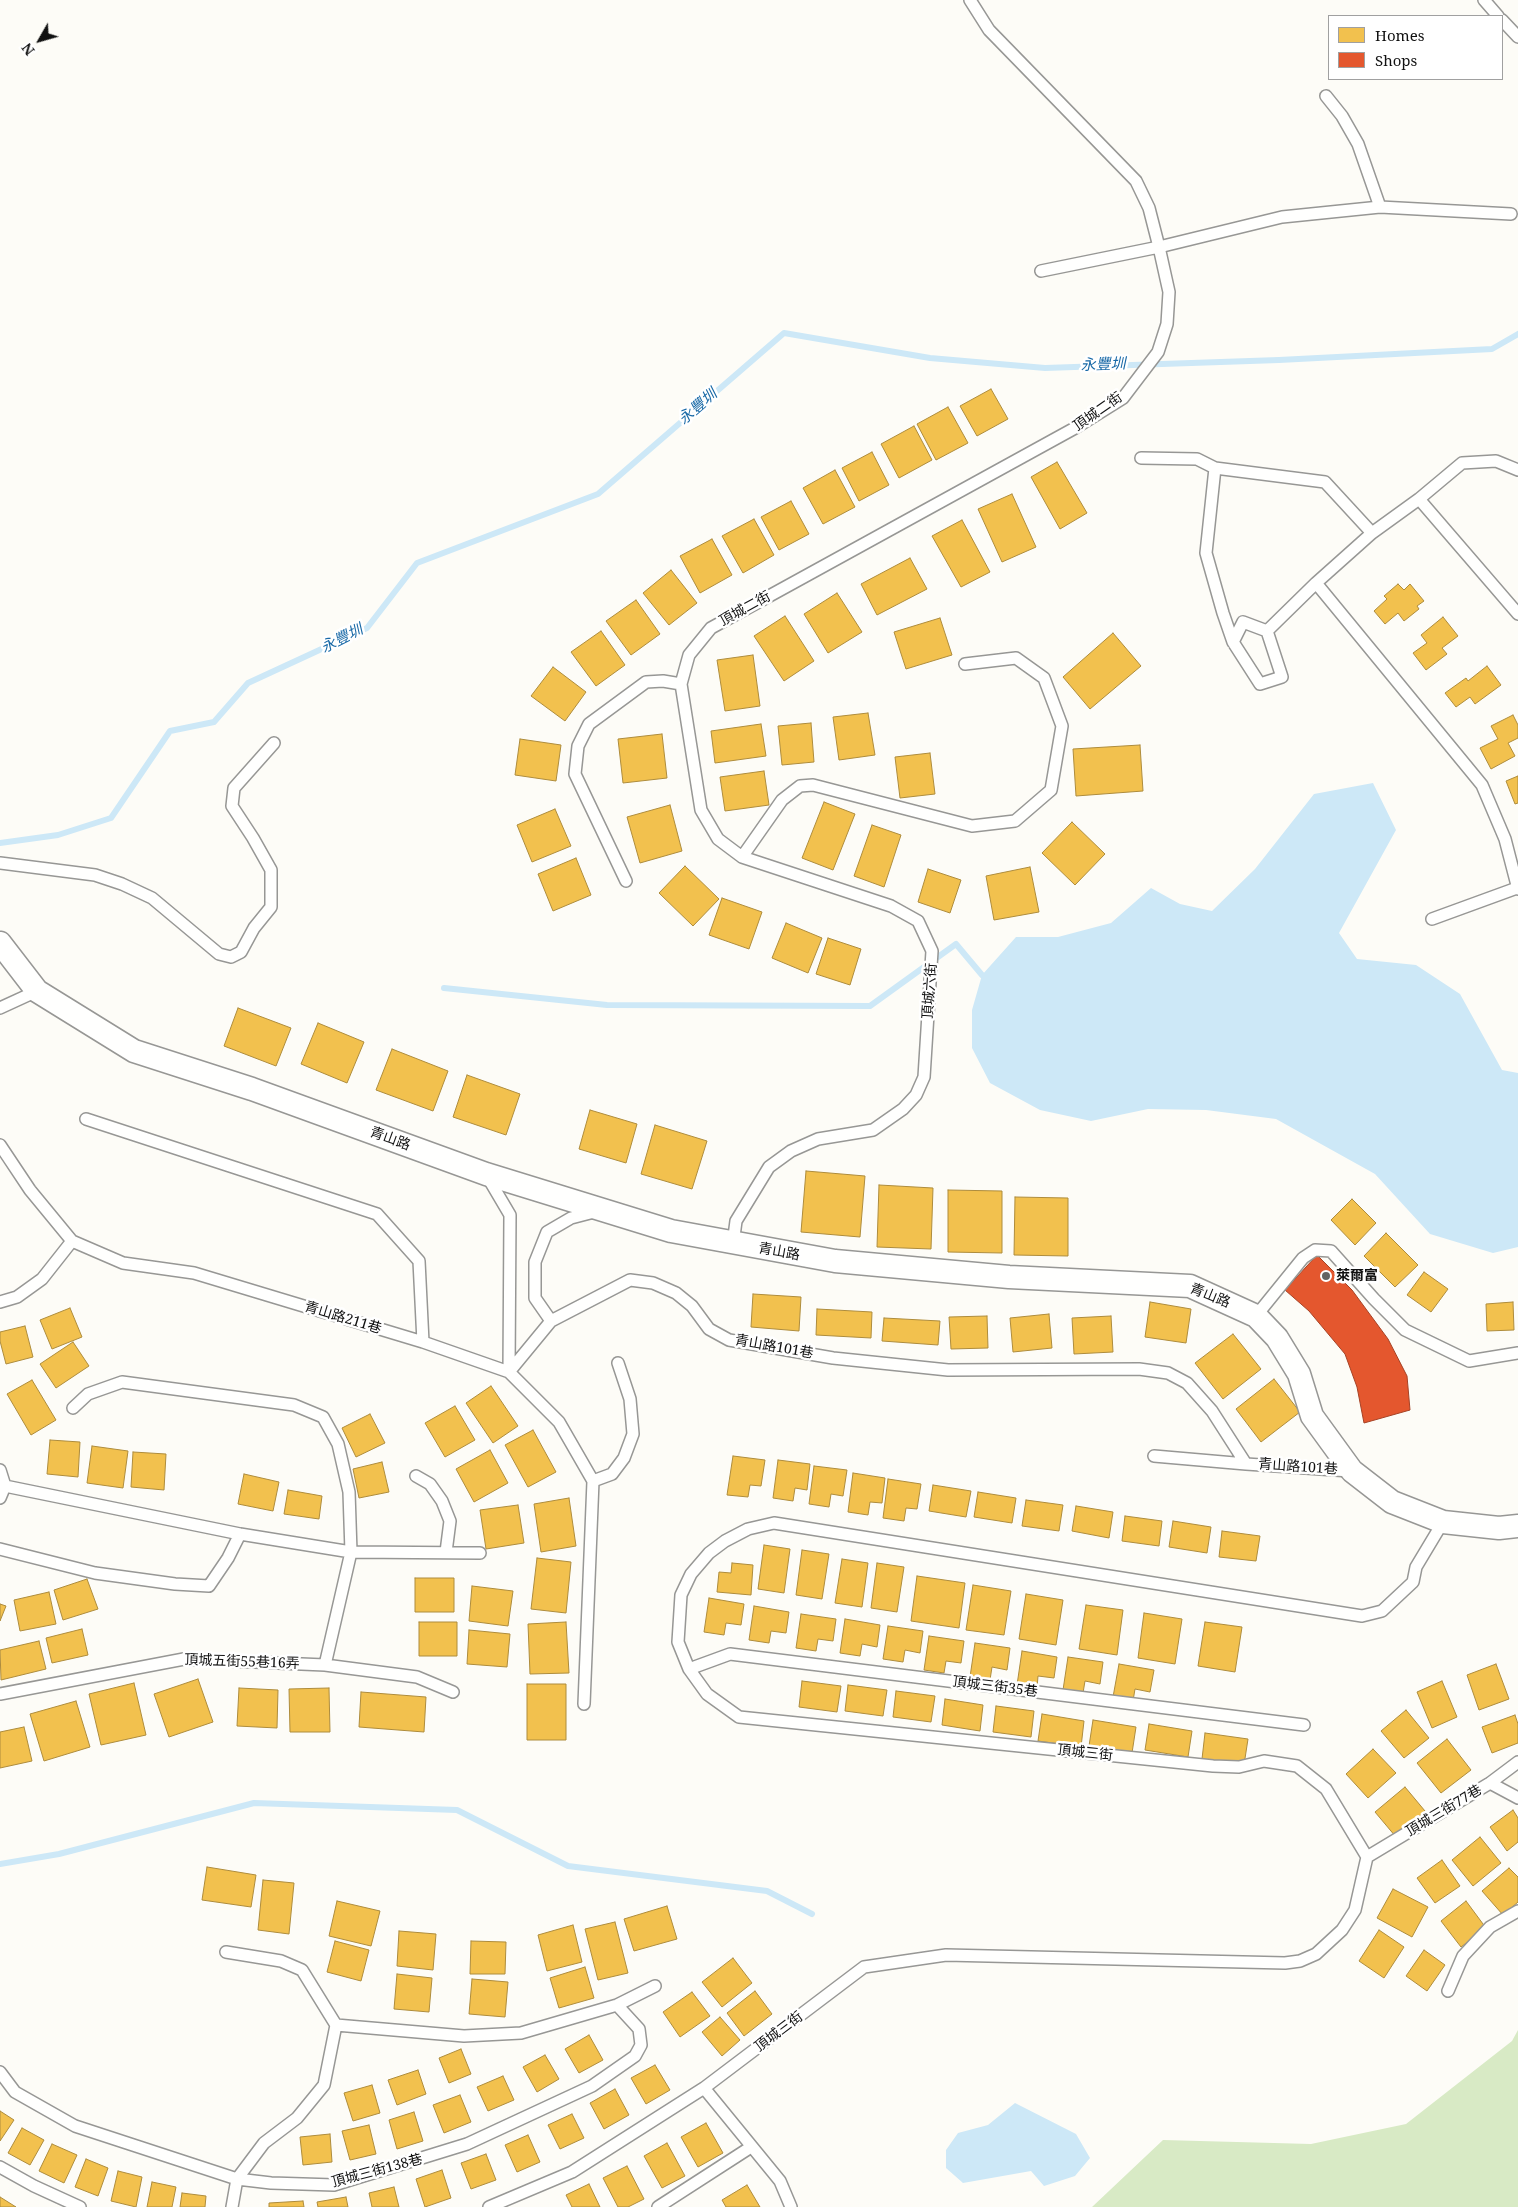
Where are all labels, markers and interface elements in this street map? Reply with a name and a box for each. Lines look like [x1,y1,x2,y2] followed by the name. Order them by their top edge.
[15,15,65,65] north arrow
[1328,15,1503,80] legend
[1375,25,1425,45] text: Homes
[17,39,39,60] text: N
[1375,50,1417,70] text: Shops
[1080,355,1126,375] water label: 永豐圳
[675,385,721,429] water label: 永豐圳
[1070,389,1126,435] street label: 頂城二街
[716,588,774,630] street label: 頂城二街
[318,621,366,657] water label: 永豐圳
[920,962,940,1020] street label: 頂城六街
[367,1124,413,1154] street label: 青山路
[757,1240,801,1264] street label: 青山路
[1336,1268,1378,1284] place label: 萊爾富
[1320,1270,1332,1282] marker: 萊爾富
[1187,1280,1233,1312] street label: 青山路
[303,1298,383,1338] street label: 青山路211巷
[733,1332,815,1362] street label: 青山路101巷
[1258,1456,1338,1478] street label: 青山路101巷
[184,1652,300,1672] street label: 頂城五街55巷16弄
[951,1673,1039,1701] street label: 頂城三街35巷
[1056,1742,1114,1764] street label: 頂城三街
[1403,1782,1485,1840] street label: 頂城三街77巷
[752,2008,806,2056] street label: 頂城三街
[330,2151,424,2191] street label: 頂城三街138巷

